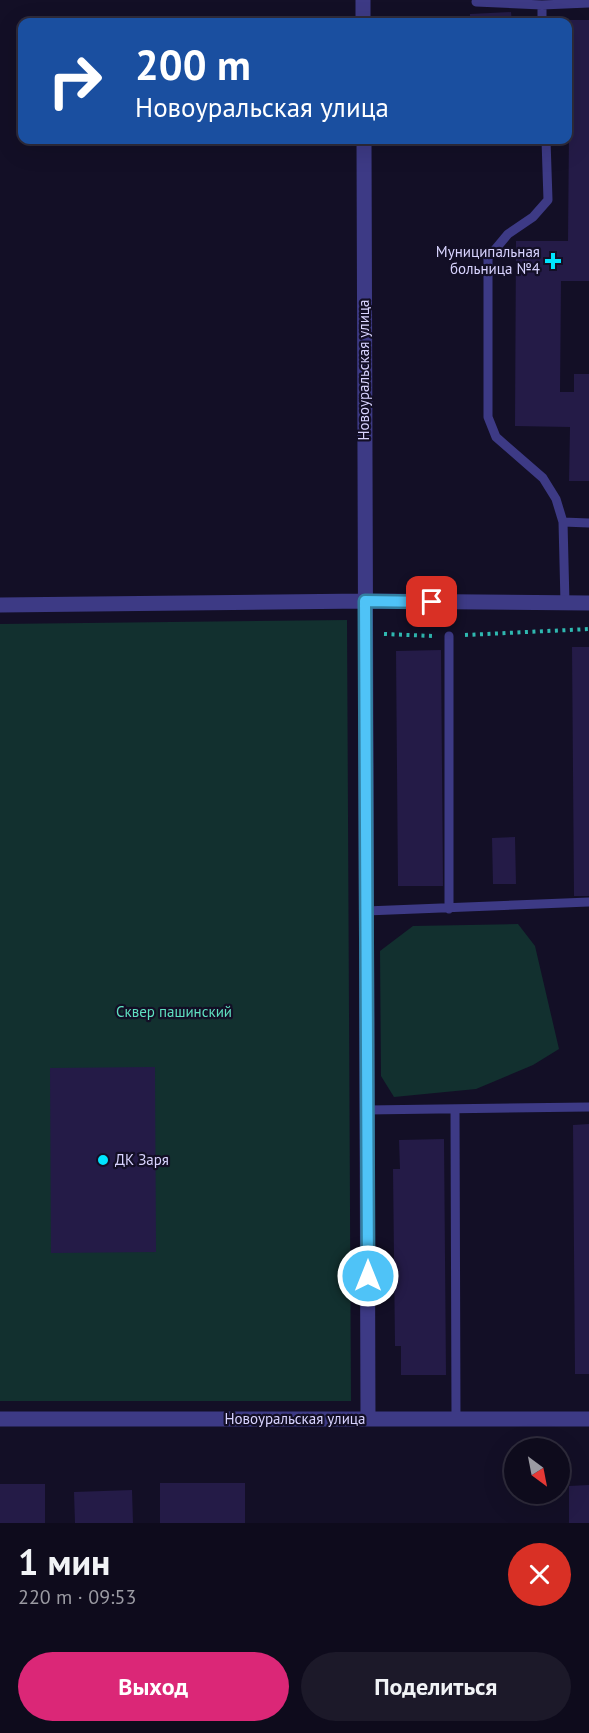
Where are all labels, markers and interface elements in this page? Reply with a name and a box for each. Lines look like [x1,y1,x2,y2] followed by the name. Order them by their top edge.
[135,37,251,92] text: 200 m
[36,42,114,120] icon: right
[135,90,389,124] text: Новоуральская улица
[436,242,540,278] place label: Муниципальная больница №4
[544,252,562,270] marker: Муниципальная больница №4
[354,299,373,441] street label: Новоуральская улица
[406,576,457,627] pin
[415,585,448,618] icon: arrive
[116,1002,232,1021] park label: Сквер пашинский
[115,1150,169,1169] place label: ДК Заря
[96,1153,110,1167] marker: ДК Заря
[336,1244,400,1308] position arrow
[224,1409,366,1428] street label: Новоуральская улица
[504,1438,570,1504] north arrow
[504,1438,570,1504] map controls
[18,1538,110,1585] text: 1 мин
[508,1543,571,1606] button: close
[18,1584,136,1610] text: 220 m · 09:53
[18,1652,289,1721] button: Выход
[301,1652,571,1721] button: Поделиться

